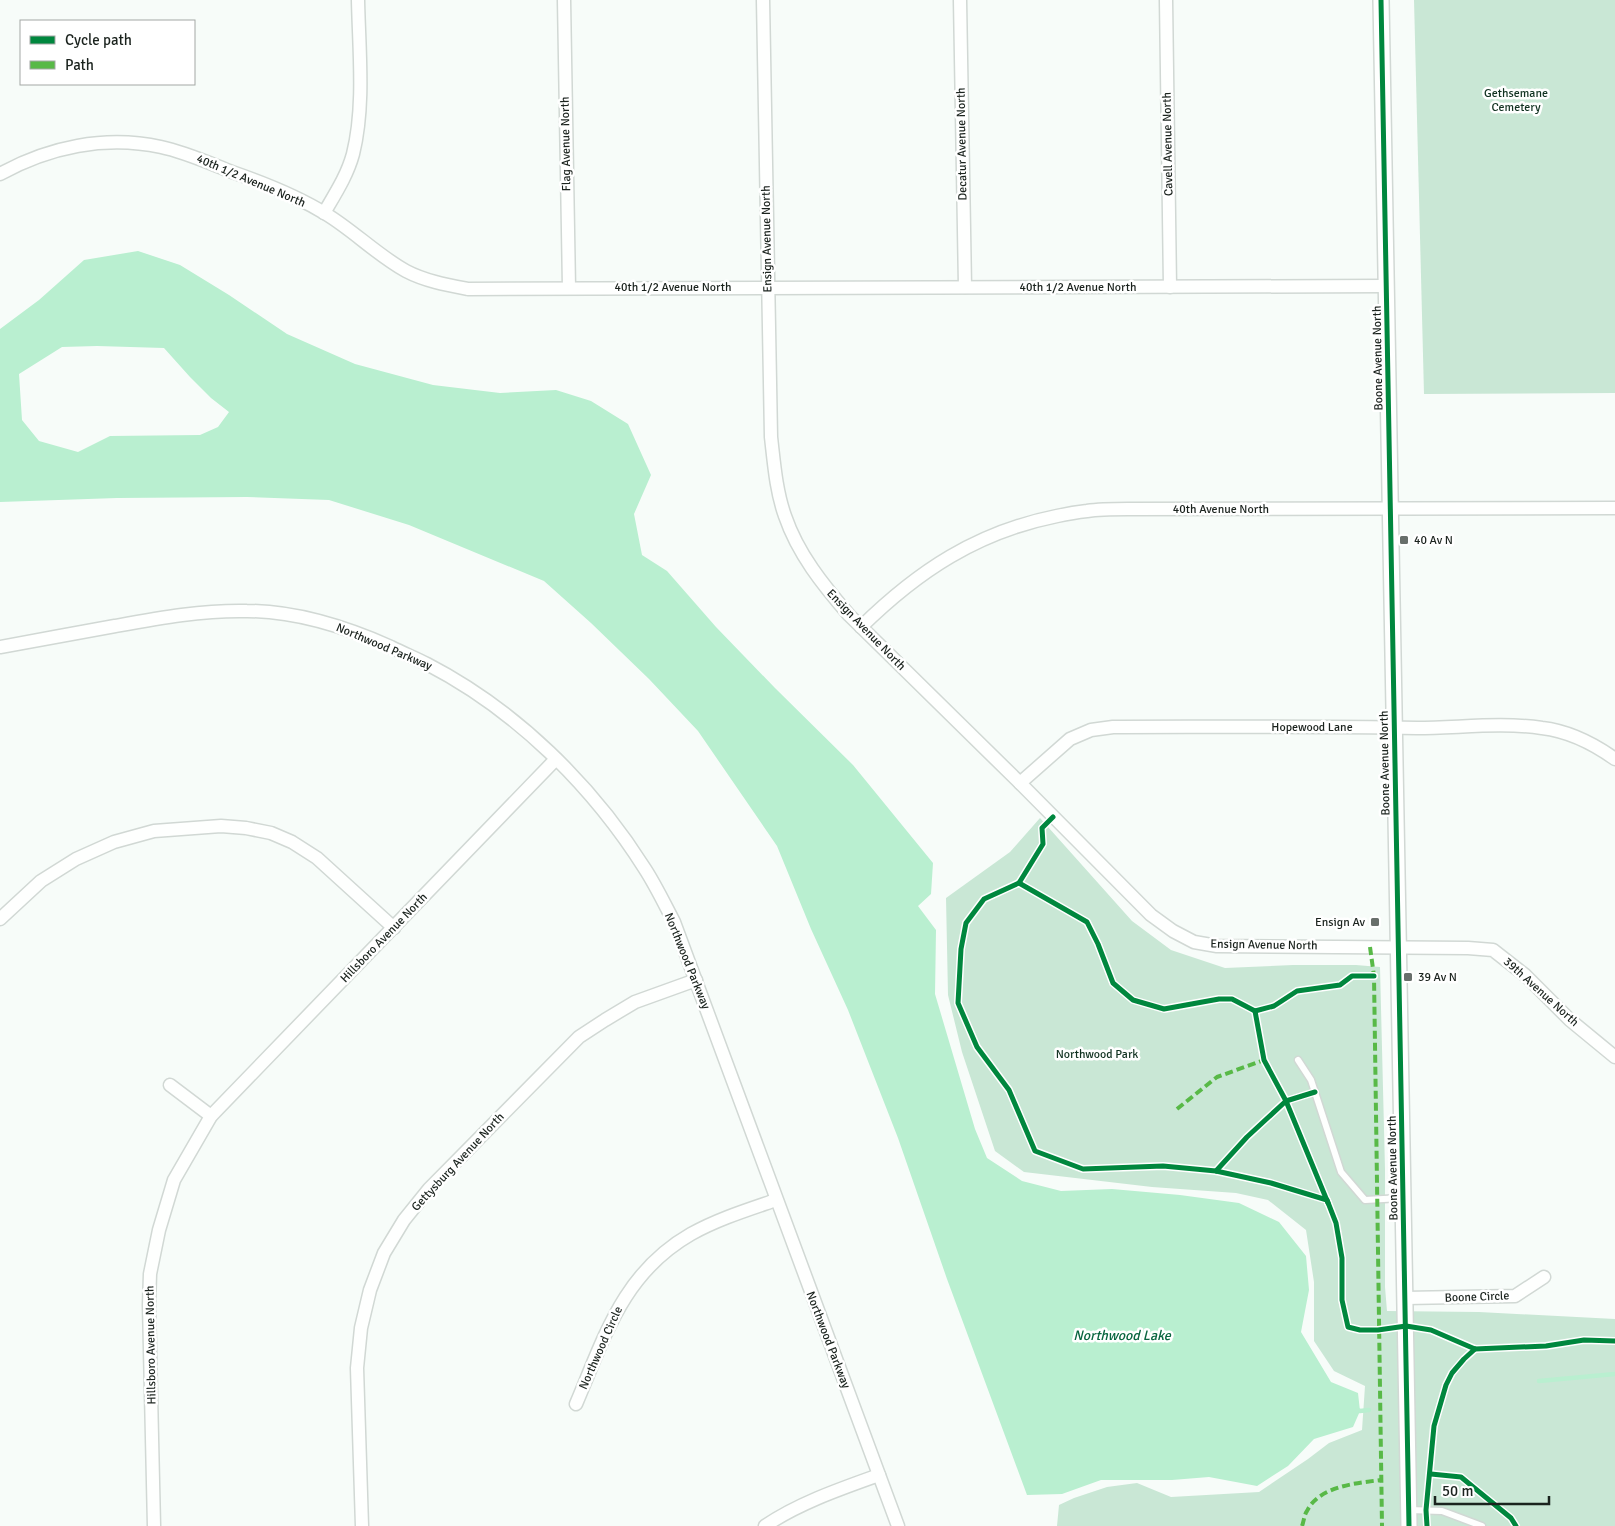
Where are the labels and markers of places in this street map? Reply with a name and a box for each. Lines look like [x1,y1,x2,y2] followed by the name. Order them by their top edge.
[1414,533,1453,548] place label: 40 Av N
[1398,534,1410,546] marker: 40 Av N
[1315,915,1366,930] place label: Ensign Av
[1369,916,1381,928] marker: Ensign Av
[1418,970,1457,985] place label: 39 Av N
[1402,971,1414,983] marker: 39 Av N

